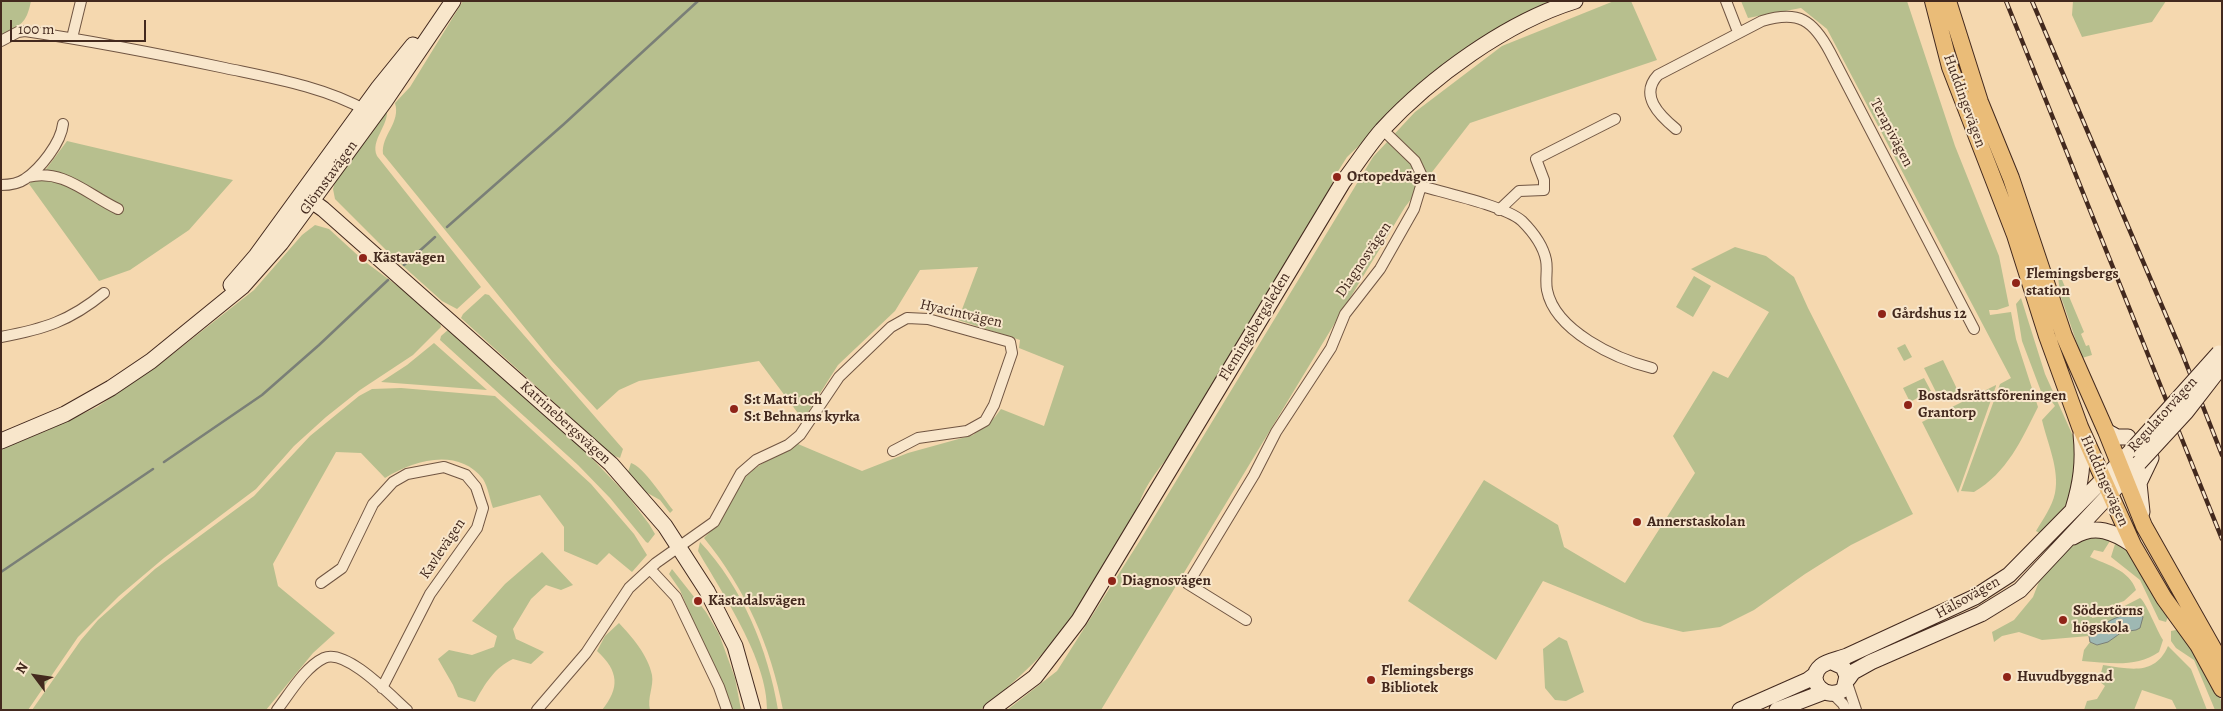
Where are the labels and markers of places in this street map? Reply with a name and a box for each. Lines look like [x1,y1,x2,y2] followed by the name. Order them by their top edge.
[1347,168,1436,186] place label: Ortopedvägen
[1331,171,1343,183] marker: Ortopedvägen
[373,249,445,267] place label: Kästavägen
[357,252,369,264] marker: Kästavägen
[2026,265,2119,300] place label: Flemingsbergs station
[2010,277,2022,289] marker: Flemingsbergs station
[1892,305,1967,323] place label: Gårdshus 12
[1876,308,1888,320] marker: Gårdshus 12
[1918,387,2067,422] place label: Bostadsrättsföreningen Grantorp
[744,391,860,426] place label: S:t Matti och S:t Behnams kyrka
[1902,399,1914,411] marker: Bostadsrättsföreningen Grantorp
[728,403,740,415] marker: S:t Matti och S:t Behnams kyrka
[1647,513,1745,531] place label: Annerstaskolan
[1631,516,1643,528] marker: Annerstaskolan
[1122,572,1211,590] place label: Diagnosvägen
[1106,575,1118,587] marker: Diagnosvägen
[708,592,806,610] place label: Kästadalsvägen
[692,595,704,607] marker: Kästadalsvägen
[2073,602,2143,637] place label: Södertörns högskola
[2057,614,2069,626] marker: Södertörns högskola
[1381,662,1474,697] place label: Flemingsbergs Bibliotek
[2017,668,2113,686] place label: Huvudbyggnad
[2001,671,2013,683] marker: Huvudbyggnad
[1365,674,1377,686] marker: Flemingsbergs Bibliotek

